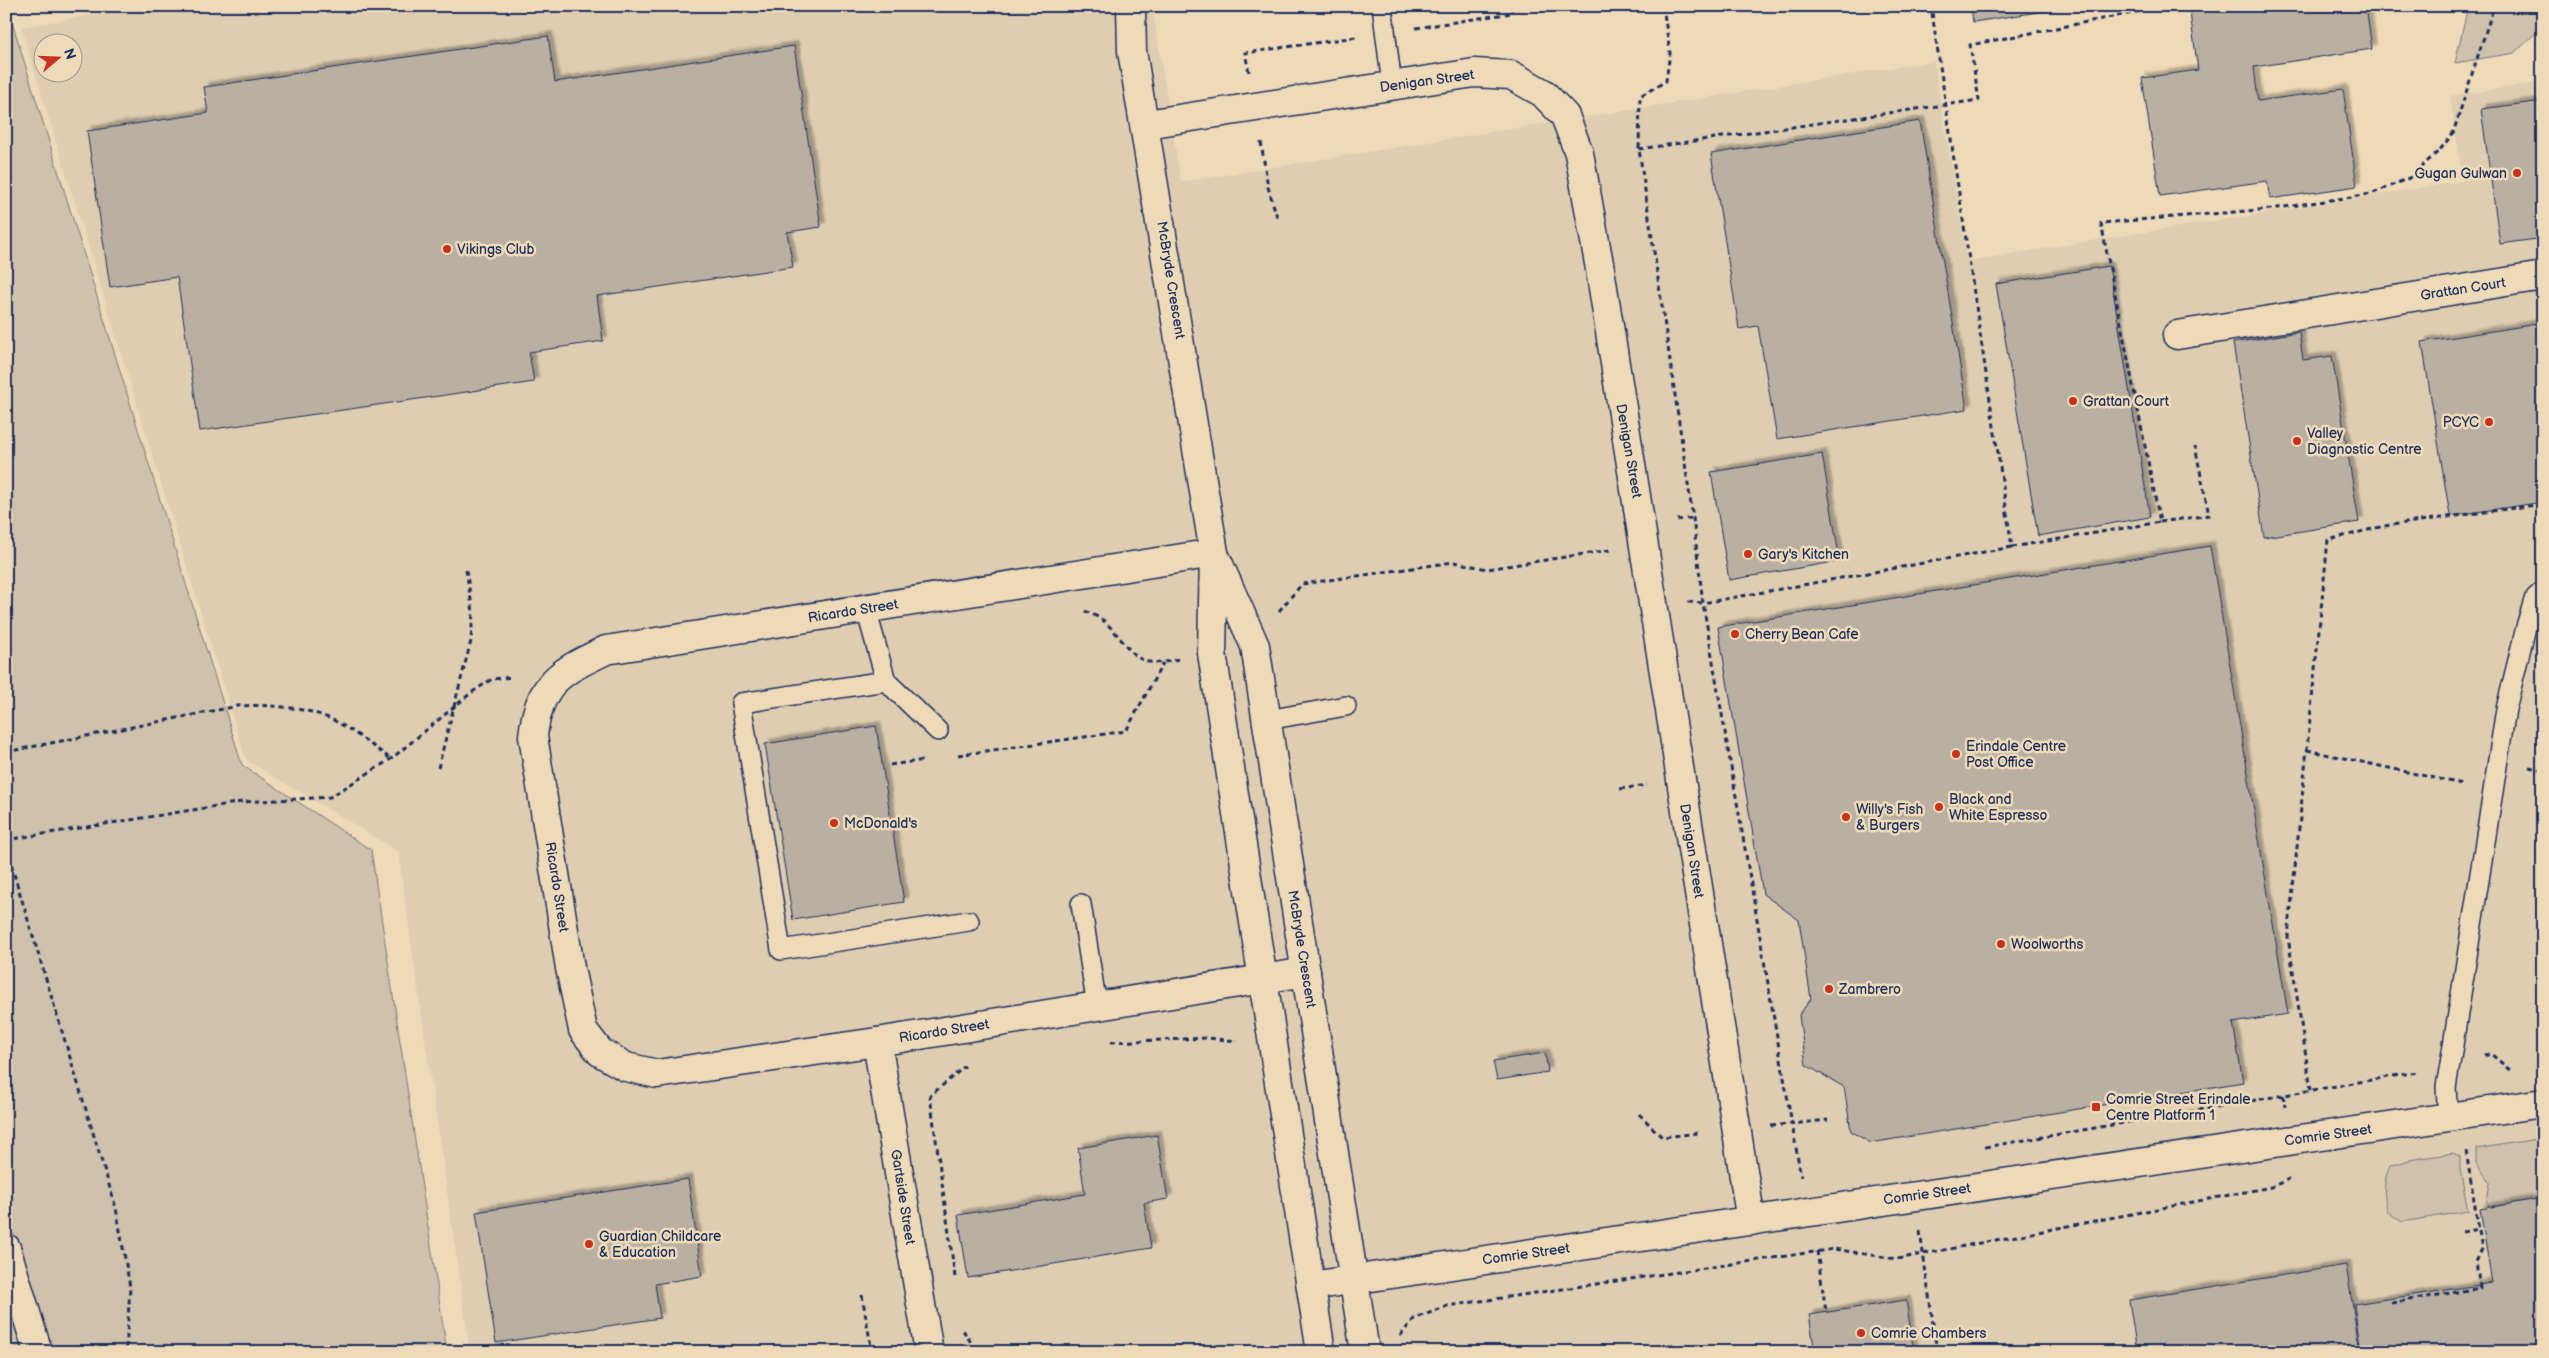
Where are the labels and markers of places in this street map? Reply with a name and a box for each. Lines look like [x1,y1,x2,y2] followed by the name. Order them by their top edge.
[2414,165,2507,182] place label: Gugan Gulwan
[2511,167,2523,179] marker: Gugan Gulwan
[457,241,535,258] place label: Vikings Club
[441,243,453,255] marker: Vikings Club
[2083,393,2170,410] place label: Grattan Court
[2067,395,2079,407] marker: Grattan Court
[2443,414,2479,431] place label: PCYC
[2483,416,2495,428] marker: PCYC
[2307,425,2422,458] place label: Valley Diagnostic Centre
[2291,435,2303,447] marker: Valley Diagnostic Centre
[1758,546,1849,563] place label: Gary's Kitchen
[1742,548,1754,560] marker: Gary's Kitchen
[1745,626,1858,643] place label: Cherry Bean Cafe
[1729,628,1741,640] marker: Cherry Bean Cafe
[1966,738,2066,771] place label: Erindale Centre Post Office
[1950,748,1962,760] marker: Erindale Centre Post Office
[1949,791,2047,824] place label: Black and White Espresso
[1856,801,1923,834] place label: Willy's Fish & Burgers
[1933,801,1945,813] marker: Black and White Espresso
[1840,811,1852,823] marker: Willy's Fish & Burgers
[844,815,918,832] place label: McDonald's
[828,817,840,829] marker: McDonald's
[2011,936,2083,953] place label: Woolworths
[1995,938,2007,950] marker: Woolworths
[1838,981,1901,998] place label: Zambrero
[1823,983,1835,995] marker: Zambrero
[2106,1091,2251,1124] place label: Comrie Street Erindale Centre Platform 1
[2090,1101,2102,1113] marker: Comrie Street Erindale Centre Platform 1
[599,1228,721,1261] place label: Guardian Childcare & Education
[583,1238,595,1250] marker: Guardian Childcare & Education
[1871,1325,1986,1342] place label: Comrie Chambers
[1855,1327,1867,1339] marker: Comrie Chambers

